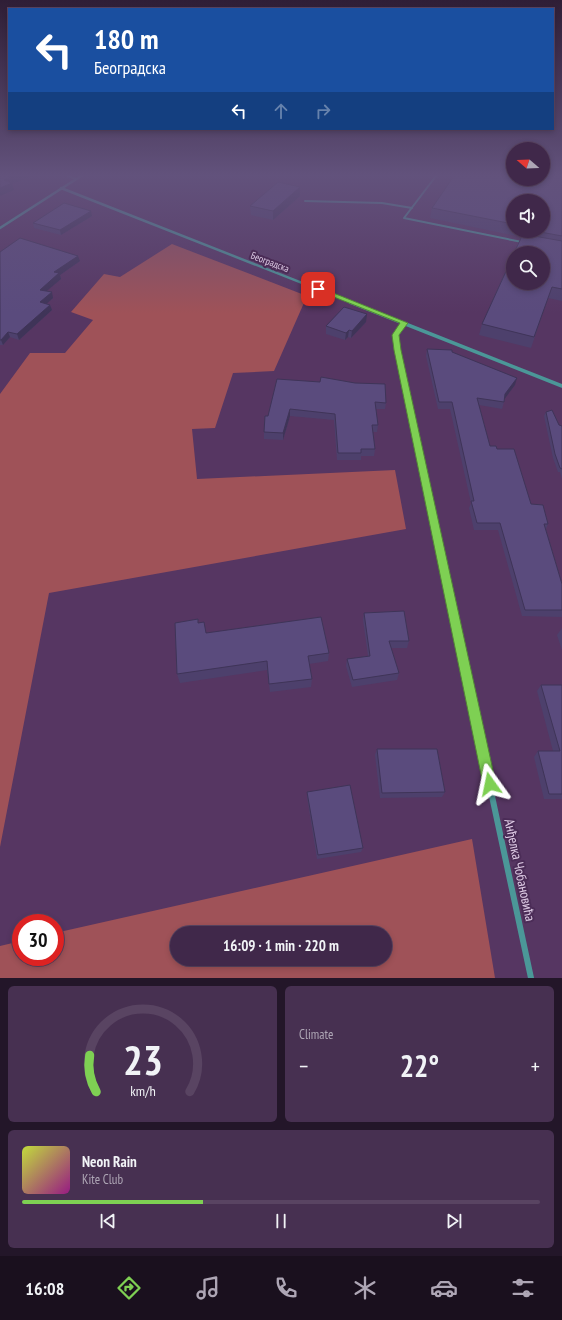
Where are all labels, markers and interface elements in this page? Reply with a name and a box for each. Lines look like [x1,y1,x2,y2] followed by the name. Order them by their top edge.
[94,20,158,57] text: 180 m
[28,24,80,76] icon: left
[94,56,166,79] text: Београдска
[228,100,250,122] icon: left
[270,100,292,122] icon: ahead
[312,100,334,122] icon: right
[506,142,550,186] north arrow
[506,142,550,290] map controls
[506,194,550,238] button: sound
[506,246,550,290] button: search
[249,249,291,275] street label: Београдска
[301,272,335,306] pin
[307,278,329,300] icon: arrive
[469,763,511,805] position arrow
[500,817,540,923] street label: Анђелка Чобановића
[12,914,64,966] speed limit sign: 30
[223,936,339,955] text: 16:09 · 1 min · 220 m
[299,1026,333,1043] text: Climate
[123,1033,162,1086] text: 23
[400,1046,439,1085] text: 22°
[299,1052,308,1080] text: −
[531,1052,540,1080] text: +
[130,1081,155,1100] text: km/h
[82,1152,137,1171] text: Neon Rain
[82,1171,123,1188] text: Kite Club
[97,1210,119,1232] icon: previous
[270,1210,292,1232] icon: pause
[443,1210,465,1232] icon: next
[115,1274,143,1302] icon: directions
[194,1274,222,1302] icon: music
[272,1274,300,1302] icon: phone
[351,1274,379,1302] icon: climate
[430,1274,458,1302] icon: car
[509,1274,537,1302] icon: filters
[25,1277,64,1300] text: 16:08

